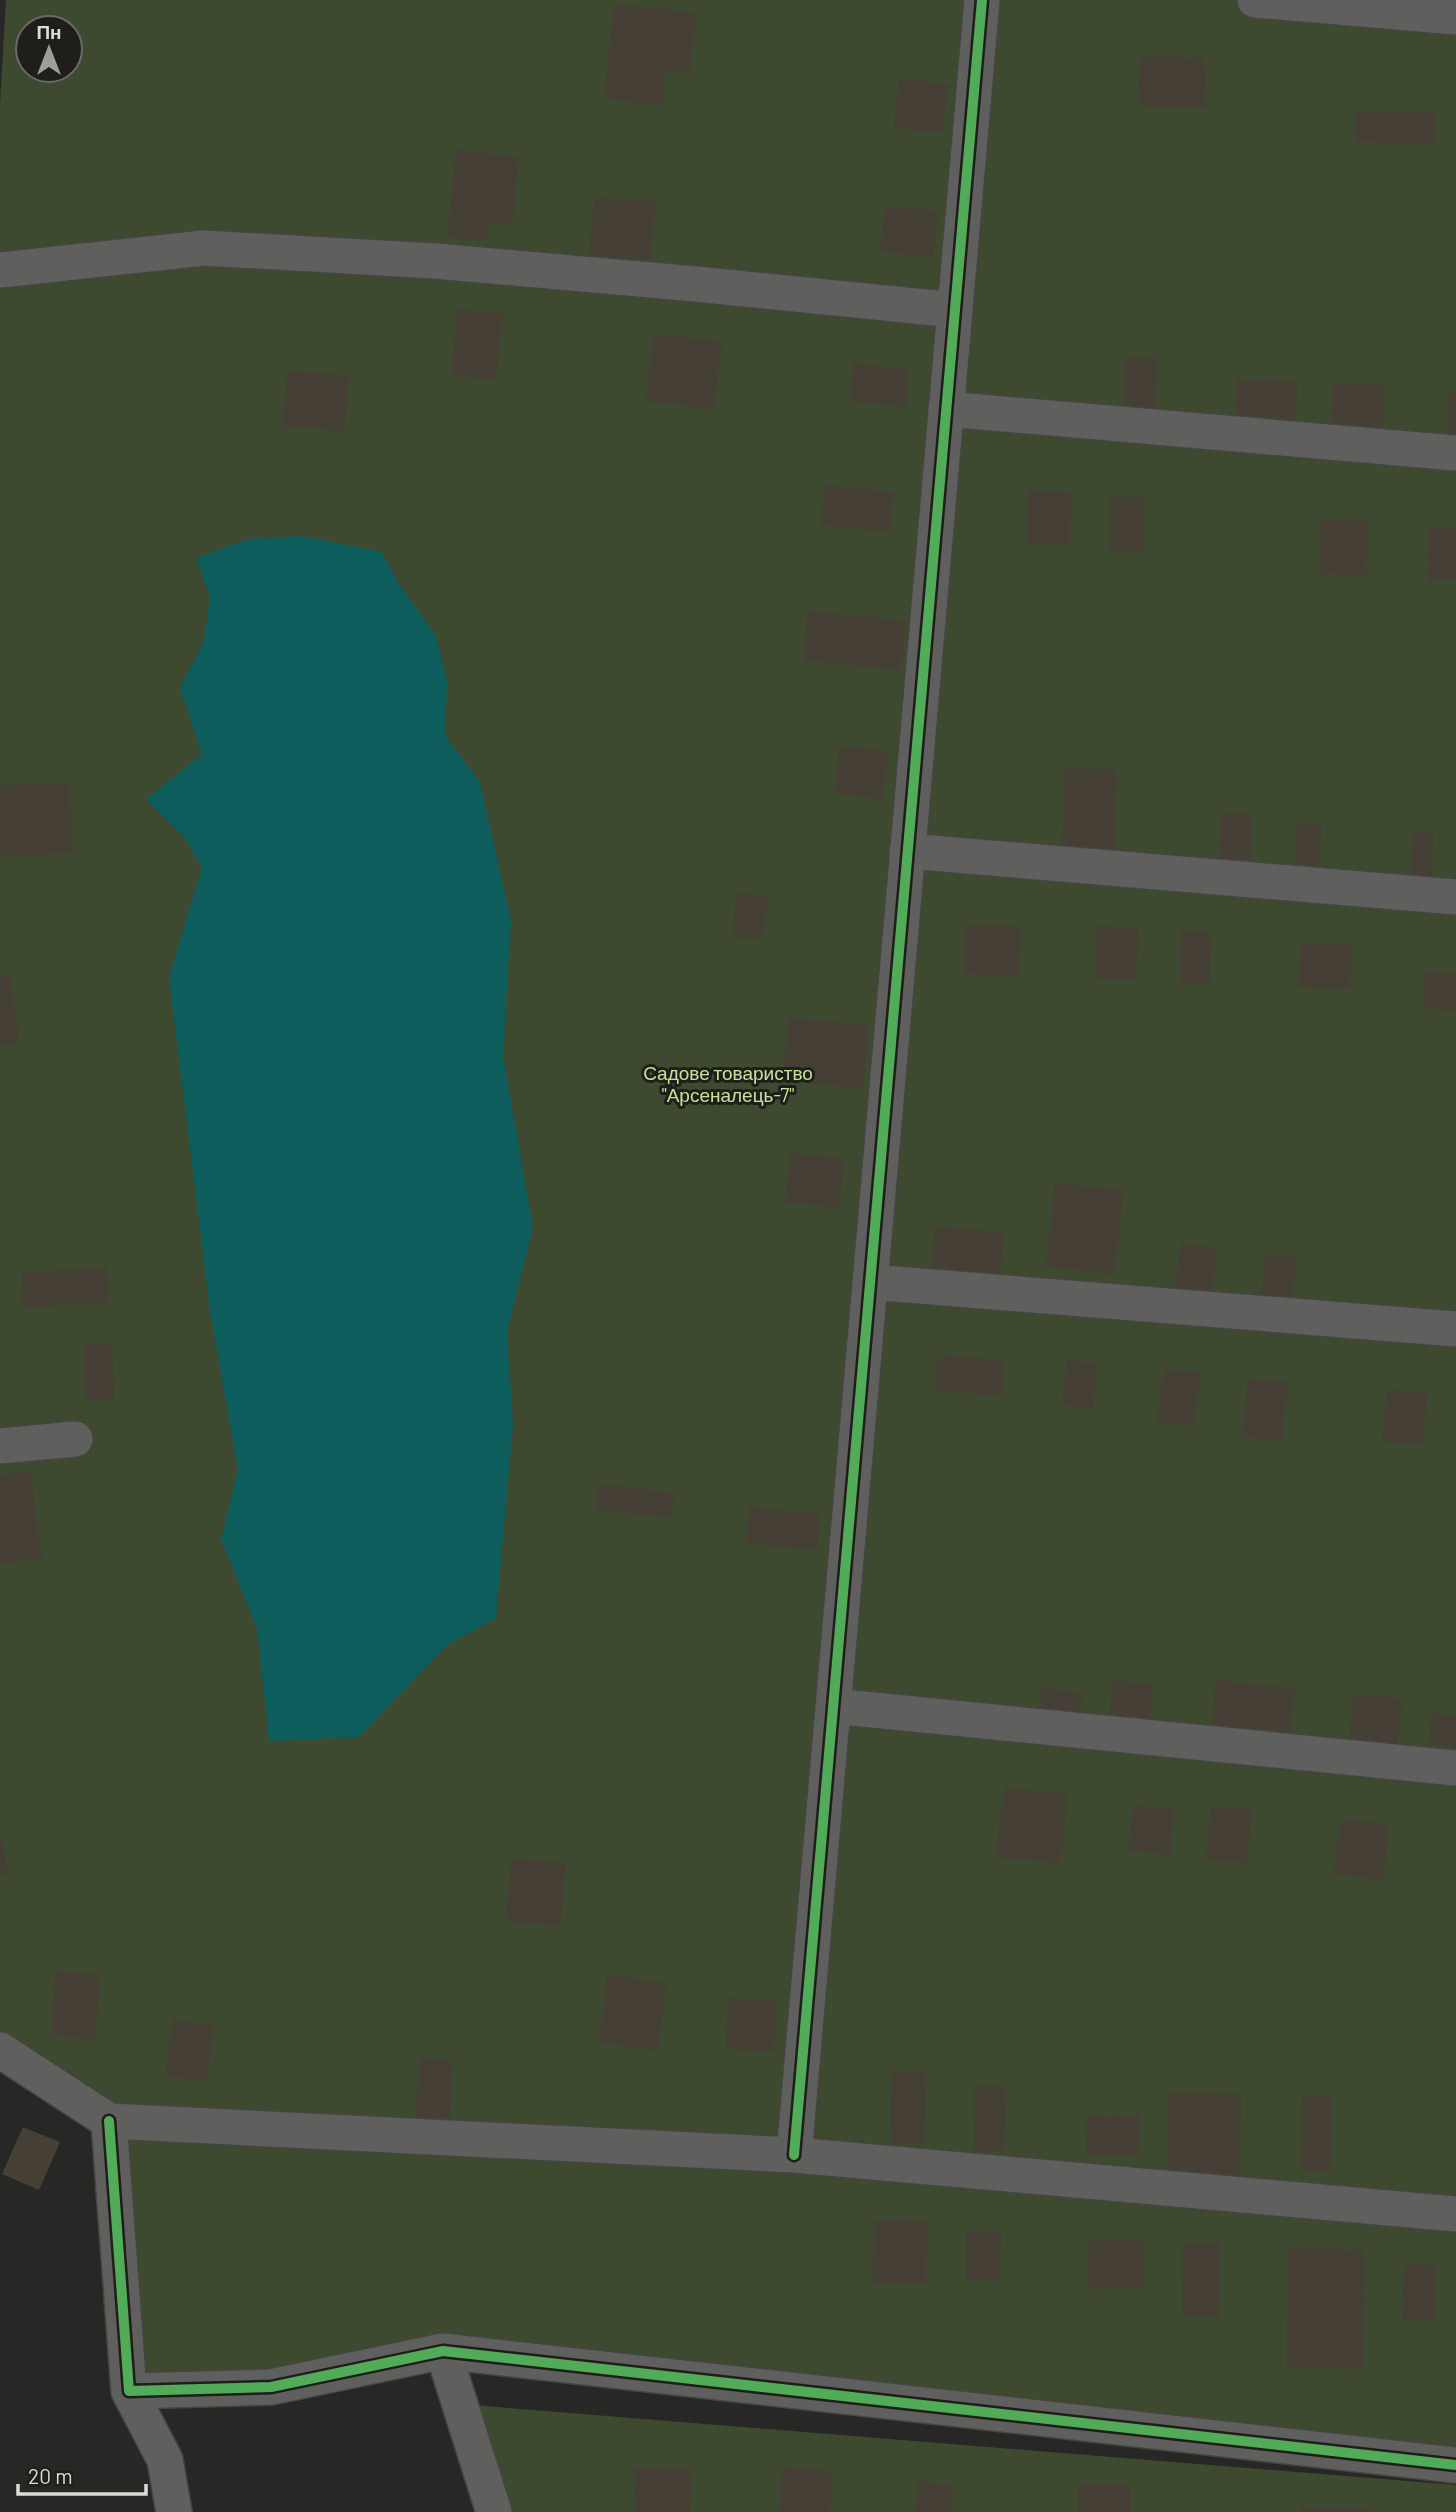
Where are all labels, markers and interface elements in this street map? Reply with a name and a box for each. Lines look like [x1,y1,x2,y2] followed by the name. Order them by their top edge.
[14,14,84,84] north arrow
[36,20,62,43] text: Пн
[643,1061,813,1106] park label: Садове товариство "Арсеналець-7"
[18,2452,145,2496] scale bar
[28,2463,73,2488] text: 20 m

